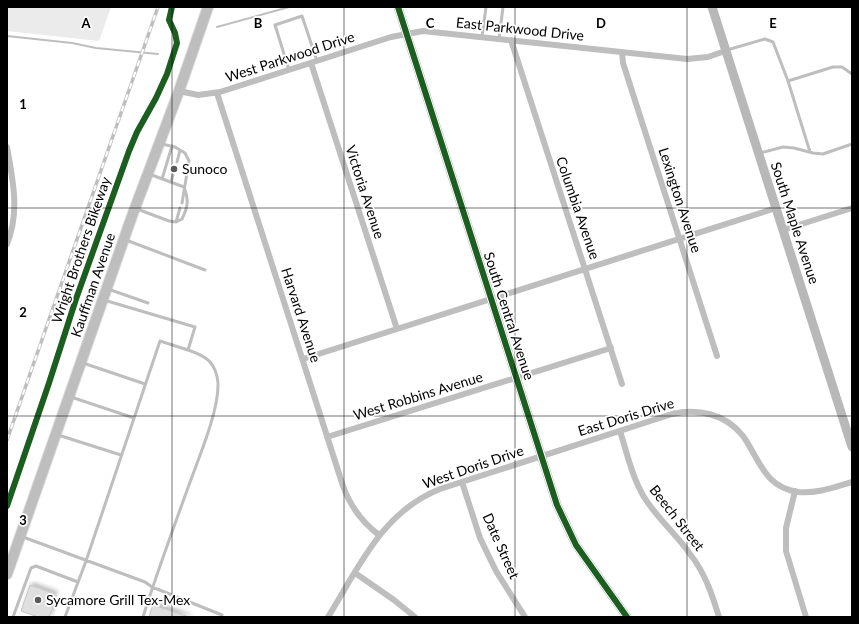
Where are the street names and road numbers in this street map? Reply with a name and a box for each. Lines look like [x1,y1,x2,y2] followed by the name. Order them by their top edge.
[455,13,585,44] street label: East Parkwood Drive
[223,28,357,85] street label: West Parkwood Drive
[342,143,389,241] street label: Victoria Avenue
[655,145,705,255] street label: Lexington Avenue
[553,154,604,261] street label: Columbia Avenue
[768,160,823,286] street label: South Maple Avenue
[47,174,114,325] street label: Wright Brothers Bikeway
[67,231,118,339] street label: Kauffman Avenue
[481,250,538,382] street label: South Central Avenue
[278,265,325,364] street label: Harvard Avenue
[351,368,485,423] street label: West Robbins Avenue
[576,394,676,439] street label: East Doris Drive
[420,441,526,492] street label: West Doris Drive
[646,481,708,554] street label: Beech Street
[479,510,523,581] street label: Date Street

